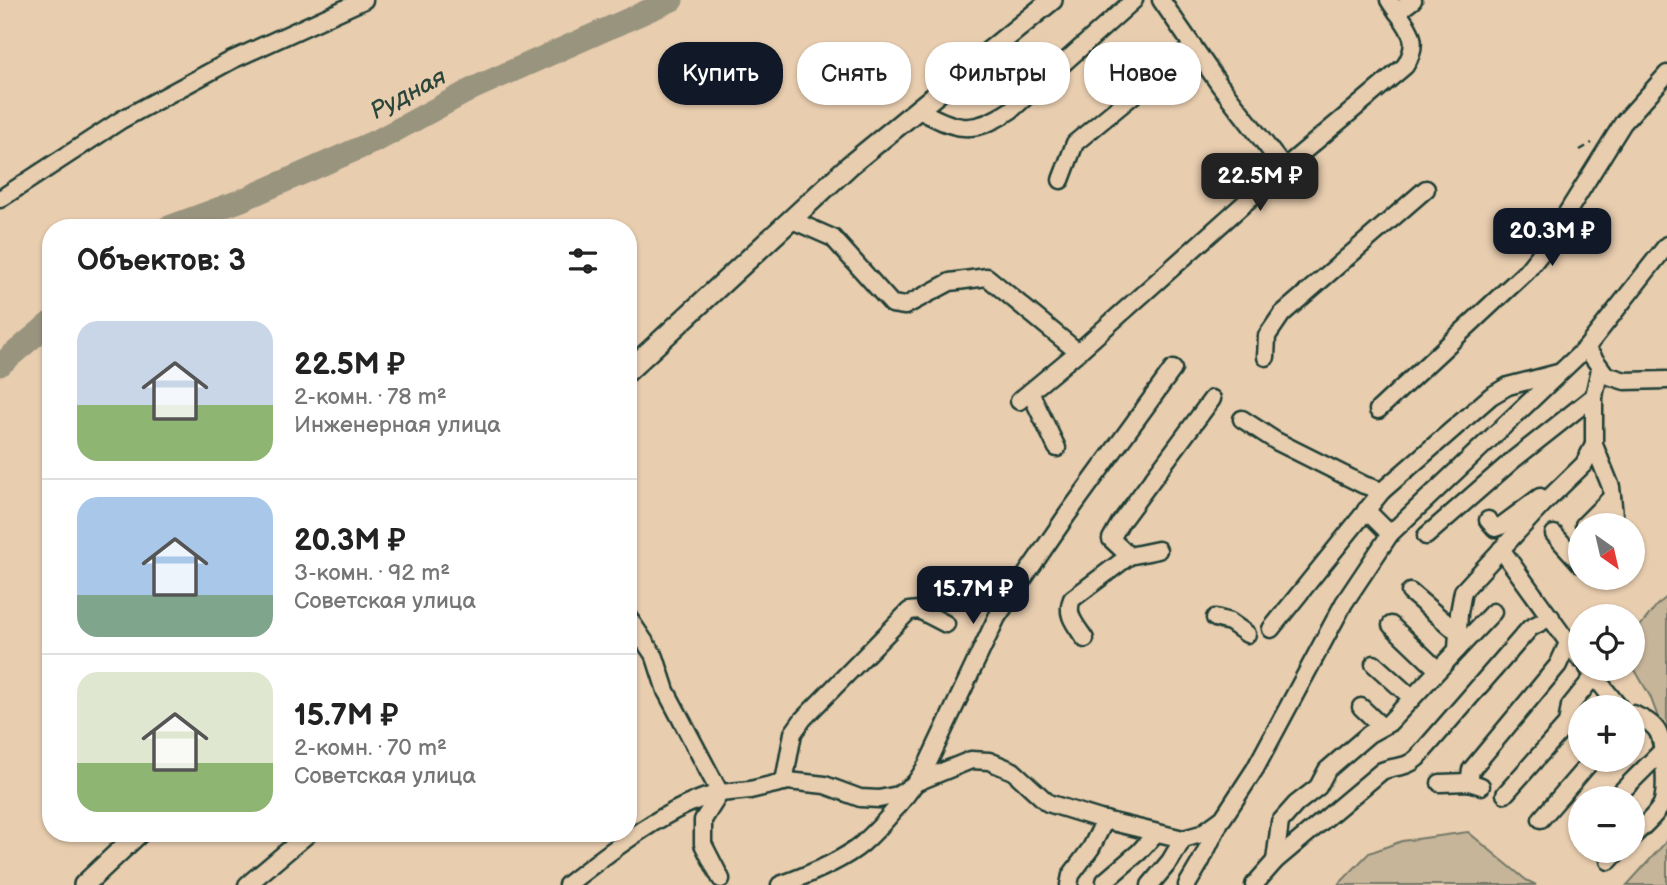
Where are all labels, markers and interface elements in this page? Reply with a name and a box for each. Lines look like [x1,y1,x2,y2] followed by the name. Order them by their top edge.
[658,42,783,105] chip: Купить
[797,42,911,105] chip: Снять
[925,42,1070,105] chip: Фильтры
[1084,42,1201,105] chip: Новое
[365,62,452,126] water label: Рудная
[1195,154,1325,213] pin: 22.5M ₽
[1217,162,1303,190] text: 22.5M ₽
[1487,208,1617,268] pin: 20.3M ₽
[1509,217,1595,245] text: 20.3M ₽
[564,242,602,280] icon: filters
[77,243,246,279] text: Объектов: 3
[294,347,405,383] text: 22.5M ₽
[133,349,217,433] icon: home
[294,383,447,411] text: 2-комн. · 78 m²
[294,411,501,439] text: Инженерная улица
[1568,513,1645,590] north arrow
[1568,513,1645,863] map controls
[294,523,406,559] text: 20.3M ₽
[133,525,217,609] icon: home
[294,559,450,587] text: 3-комн. · 92 m²
[908,566,1038,626] pin: 15.7M ₽
[933,575,1013,603] text: 15.7M ₽
[294,587,476,615] text: Советская улица
[1568,604,1645,681] button: locate
[1568,695,1645,772] button: +
[294,698,399,734] text: 15.7M ₽
[133,700,217,784] icon: home
[294,734,447,762] text: 2-комн. · 70 m²
[294,762,476,790] text: Советская улица
[1568,786,1645,863] button: −

